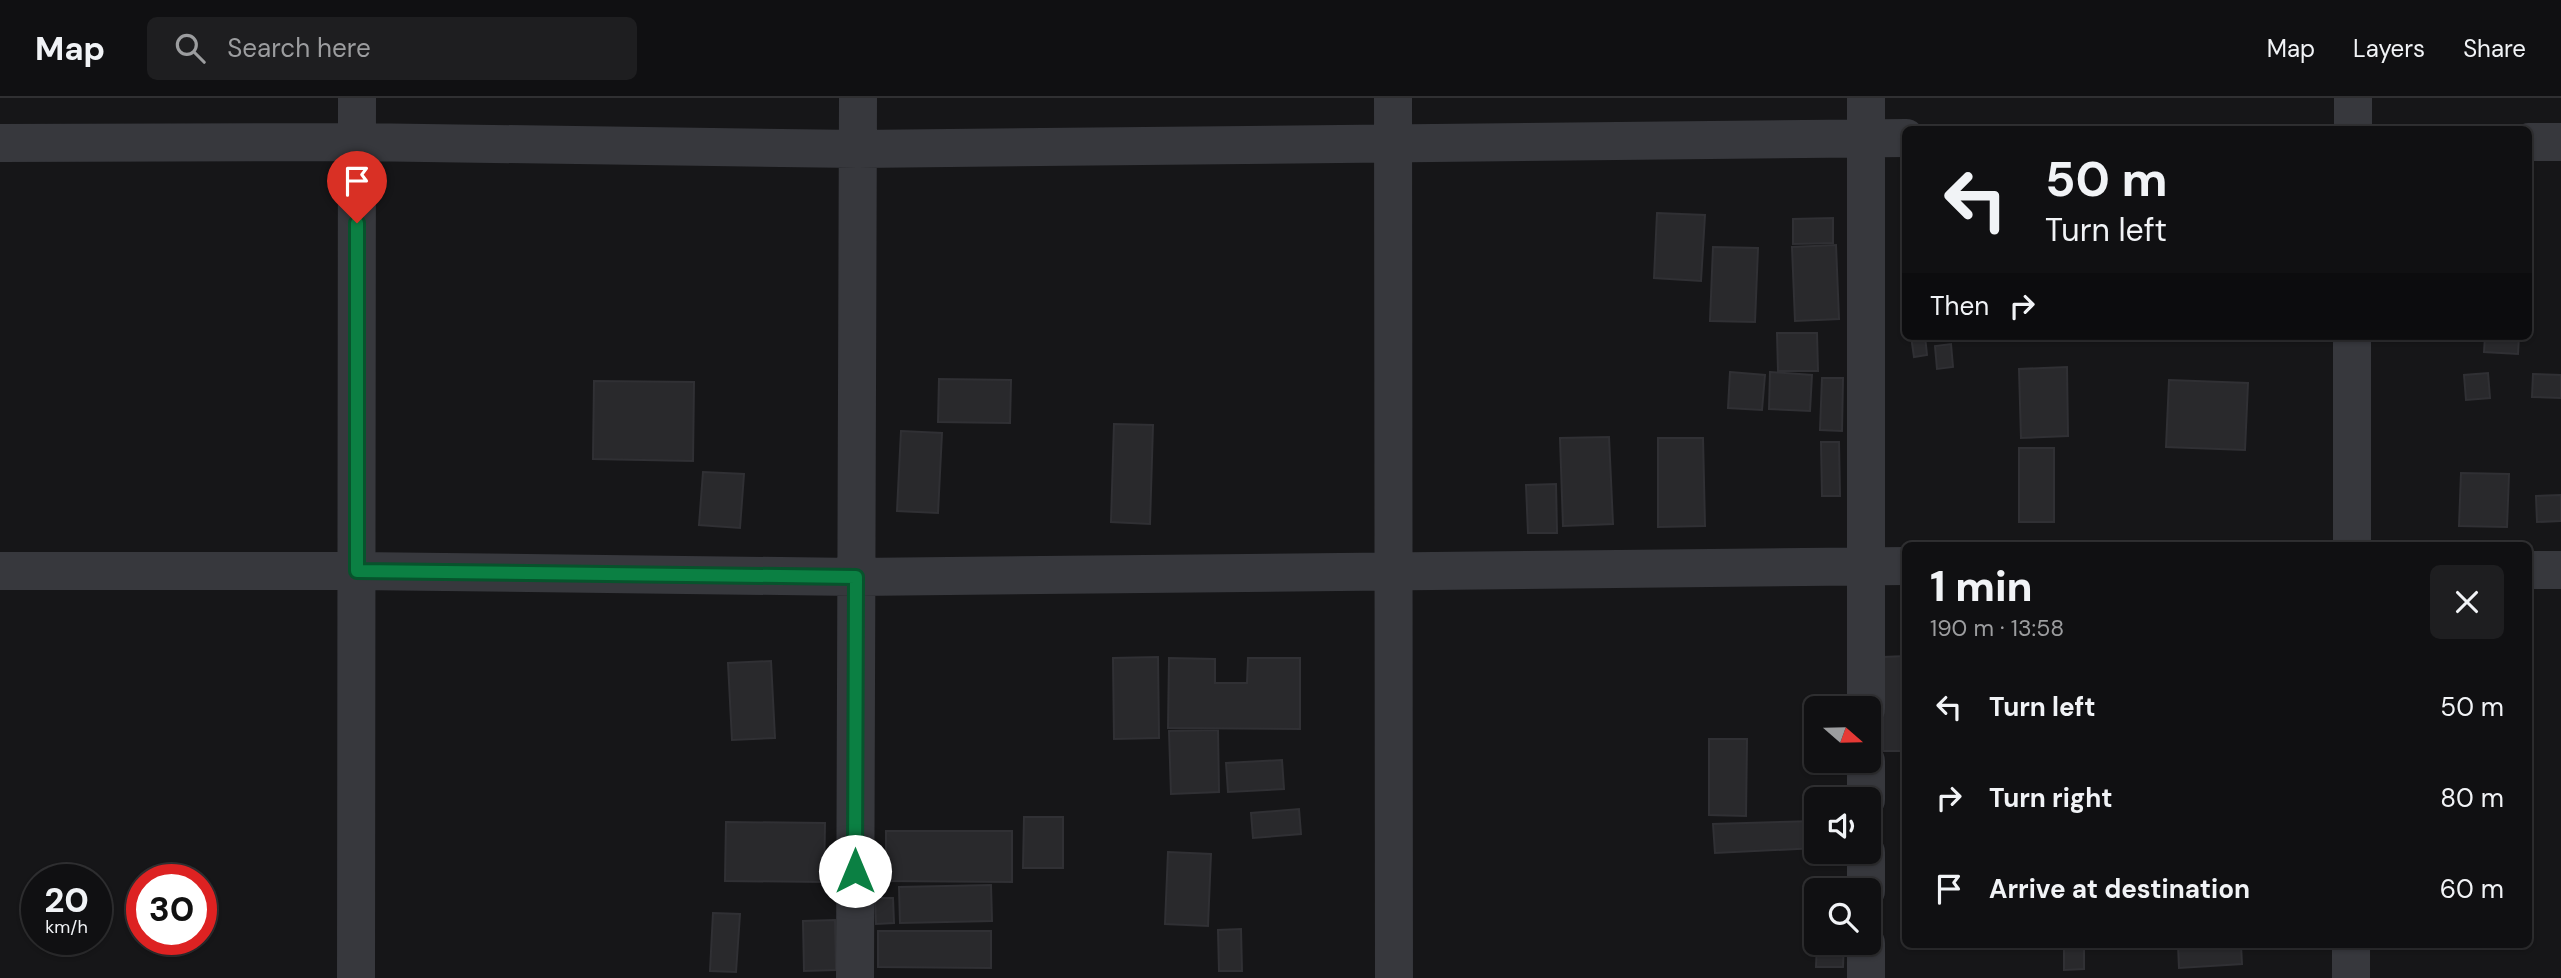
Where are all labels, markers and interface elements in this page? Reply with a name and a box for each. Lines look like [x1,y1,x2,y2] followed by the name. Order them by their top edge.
[147,17,637,80] search box
[35,27,105,70] text: Map
[171,29,209,67] icon: search
[227,31,371,65] text: Search here
[2267,33,2315,64] text: Map
[2353,33,2425,64] text: Layers
[2463,33,2526,64] text: Share
[2045,147,2168,211] text: 50 m
[327,151,387,223] pin
[1930,154,2021,245] icon: left
[338,162,376,200] icon: arrive
[2045,209,2167,251] text: Turn left
[2003,287,2041,325] icon: right
[1930,289,1989,323] text: Then
[1930,559,2033,614] text: 1 min
[2430,565,2504,639] button: close
[1930,613,2064,643] text: 190 m · 13:58
[1930,688,1968,726] icon: left
[1989,690,2096,724] text: Turn left
[2440,690,2504,724] text: 50 m
[1804,696,1881,774] north arrow
[1804,696,1881,955] map controls
[1930,779,1968,817] icon: right
[1989,781,2113,815] text: Turn right
[2440,781,2504,815] text: 80 m
[1804,787,1881,864] button: sound
[818,834,892,908] position arrow
[126,864,217,955] speed limit sign: 30
[1930,870,1968,908] icon: arrive
[1989,872,2250,906] text: Arrive at destination
[2440,872,2504,906] text: 60 m
[44,877,89,923] text: 20
[1804,878,1881,955] button: search
[45,915,88,939] text: km/h

